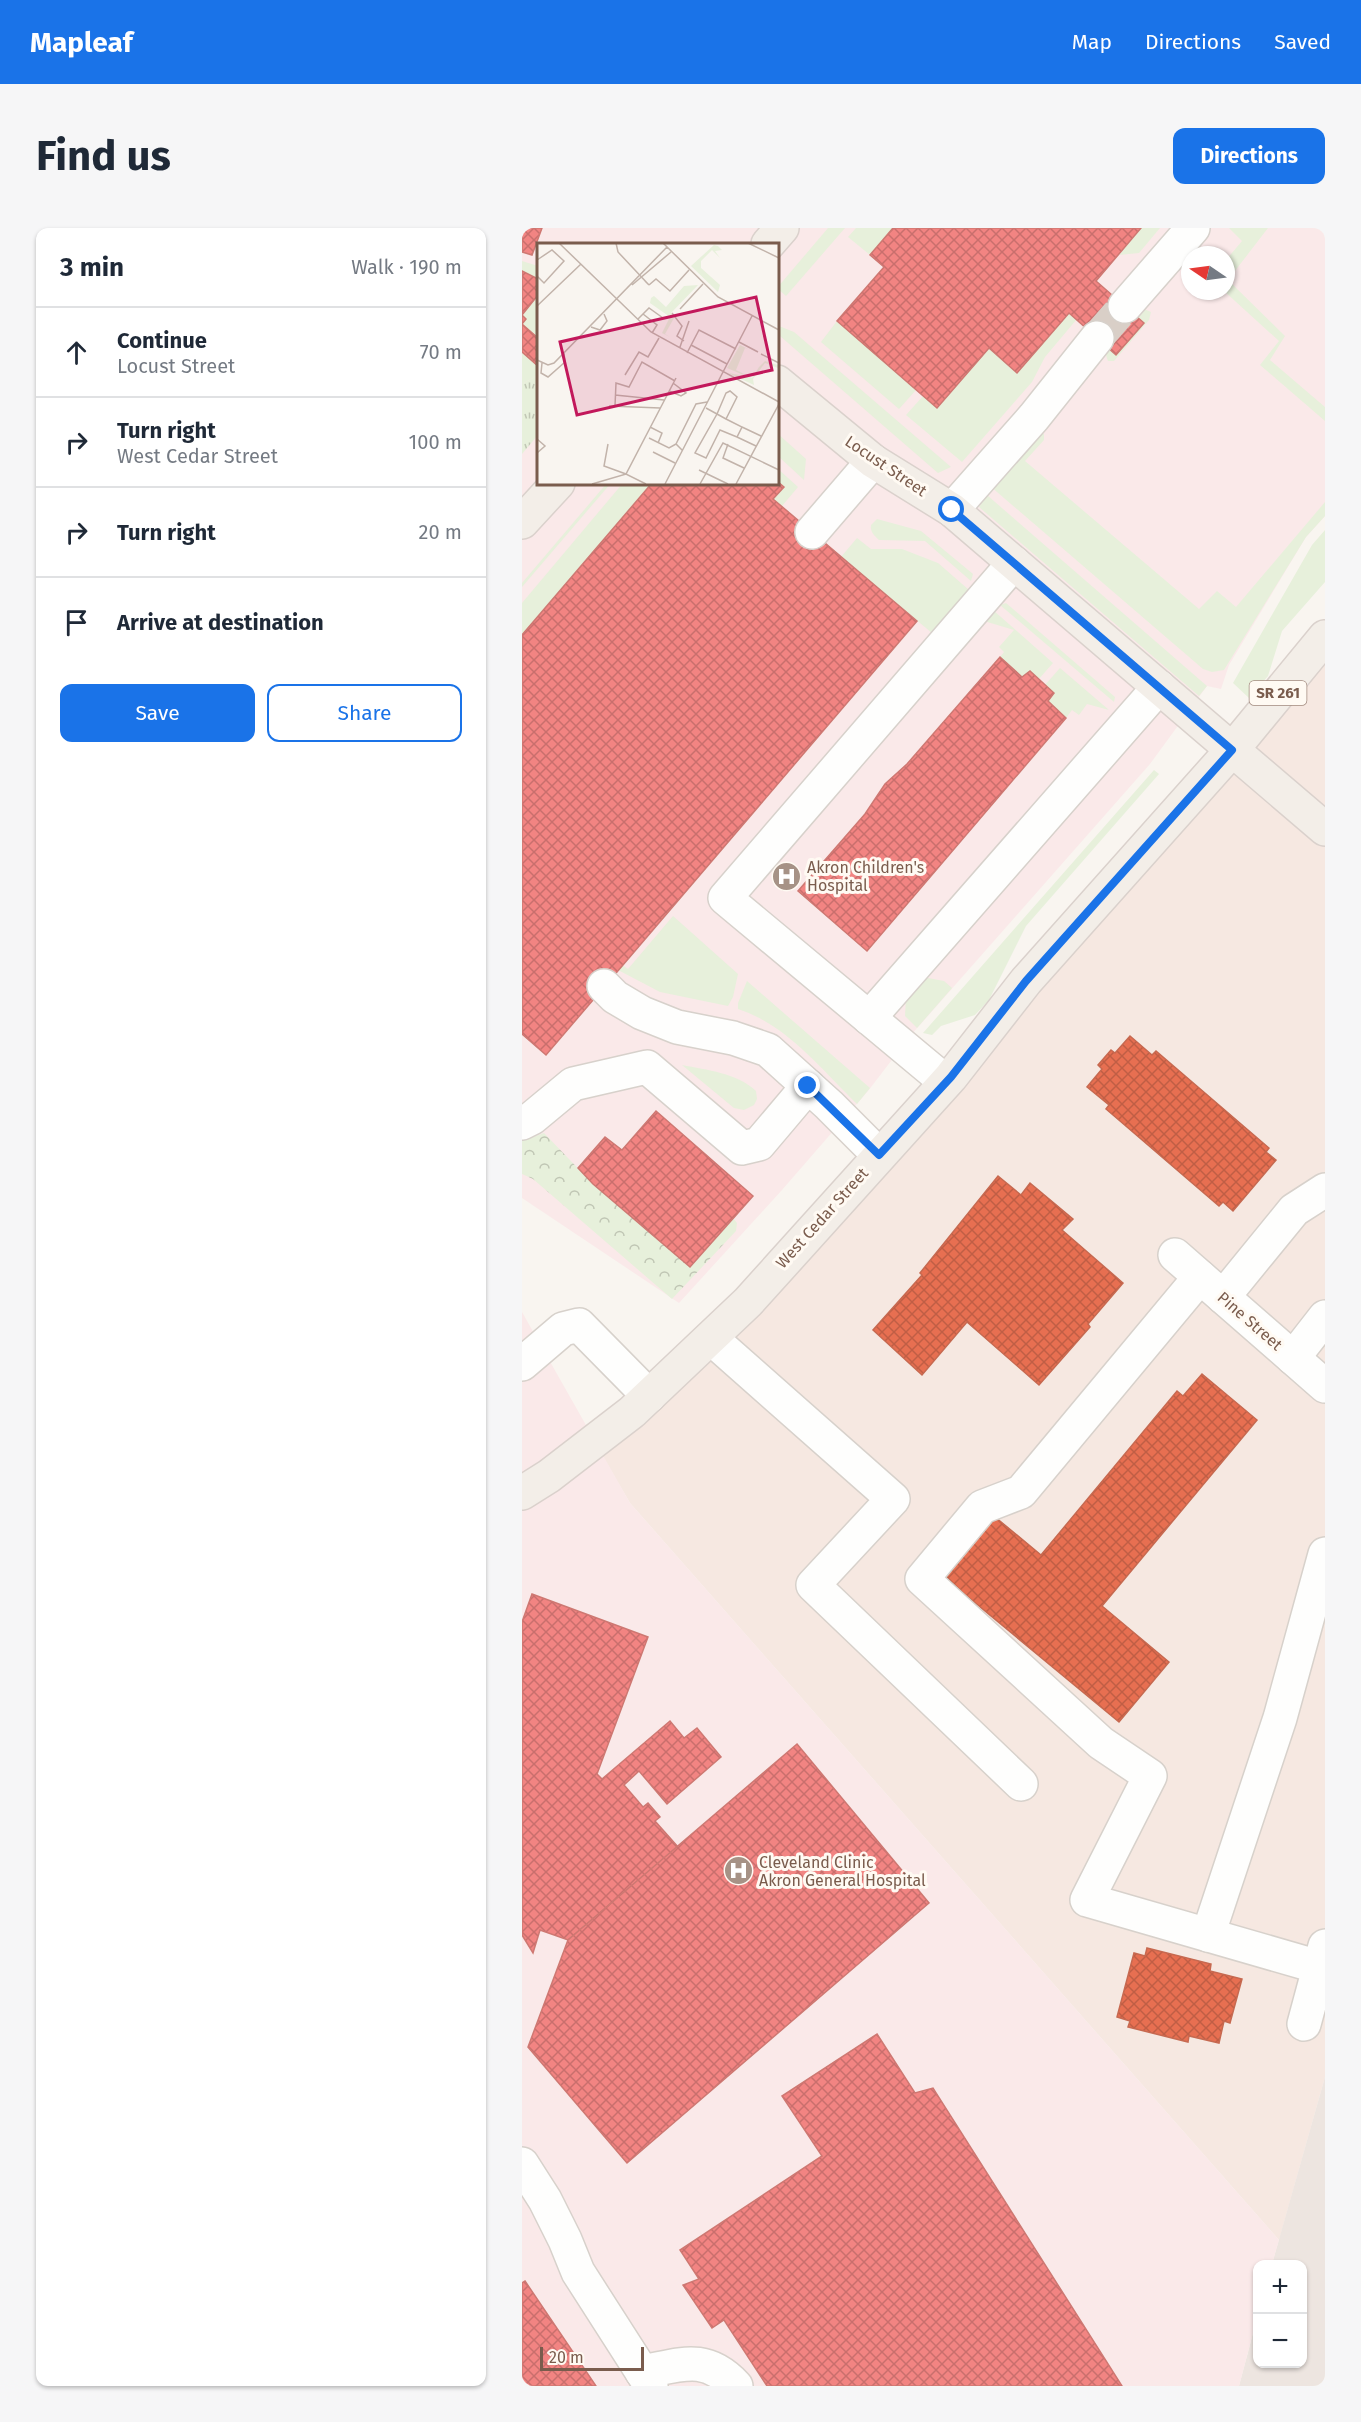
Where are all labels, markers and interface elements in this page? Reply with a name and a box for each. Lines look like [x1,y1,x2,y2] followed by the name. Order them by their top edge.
[30,26,133,59] text: Mapleaf
[1072,29,1112,55] text: Map
[1145,29,1241,55] text: Directions
[1274,29,1331,55] text: Saved
[1173,128,1325,184] button: Directions
[36,131,171,181] text: Find us
[537,243,778,484] inset map
[1181,246,1235,300] north arrow
[60,252,124,283] text: 3 min
[351,255,462,279] text: Walk · 190 m
[117,327,207,354] text: Continue
[60,336,93,369] icon: ahead
[420,340,462,364] text: 70 m
[117,354,235,378] text: Locust Street
[117,417,216,444] text: Turn right
[60,426,93,459] icon: right
[409,430,462,454] text: 100 m
[841,432,931,500] street label: Locust Street
[117,444,278,468] text: West Cedar Street
[938,496,964,522] route start
[60,516,93,549] icon: right
[117,519,216,546] text: Turn right
[419,520,462,544] text: 20 m
[60,606,93,639] icon: arrive
[117,609,324,636] text: Arrive at destination
[1250,681,1306,705] road number: SR 261
[60,684,255,742] button: Save
[267,684,462,742] button: Share
[807,858,924,895] place label: Akron Children's Hospital
[770,860,802,892] hospital icon: Akron Children's Hospital
[794,1072,820,1098] route end
[772,1164,872,1272] street label: West Cedar Street
[1214,1288,1286,1354] street label: Pine Street
[759,1853,926,1890] place label: Cleveland Clinic Akron General Hospital
[722,1855,754,1887] hospital icon: Cleveland Clinic Akron General Hospital
[1253,2260,1307,2368] map controls
[1253,2260,1307,2314] button: +
[1253,2314,1307,2368] button: −
[540,2344,644,2372] scale bar
[549,2348,584,2367] text: 20 m

